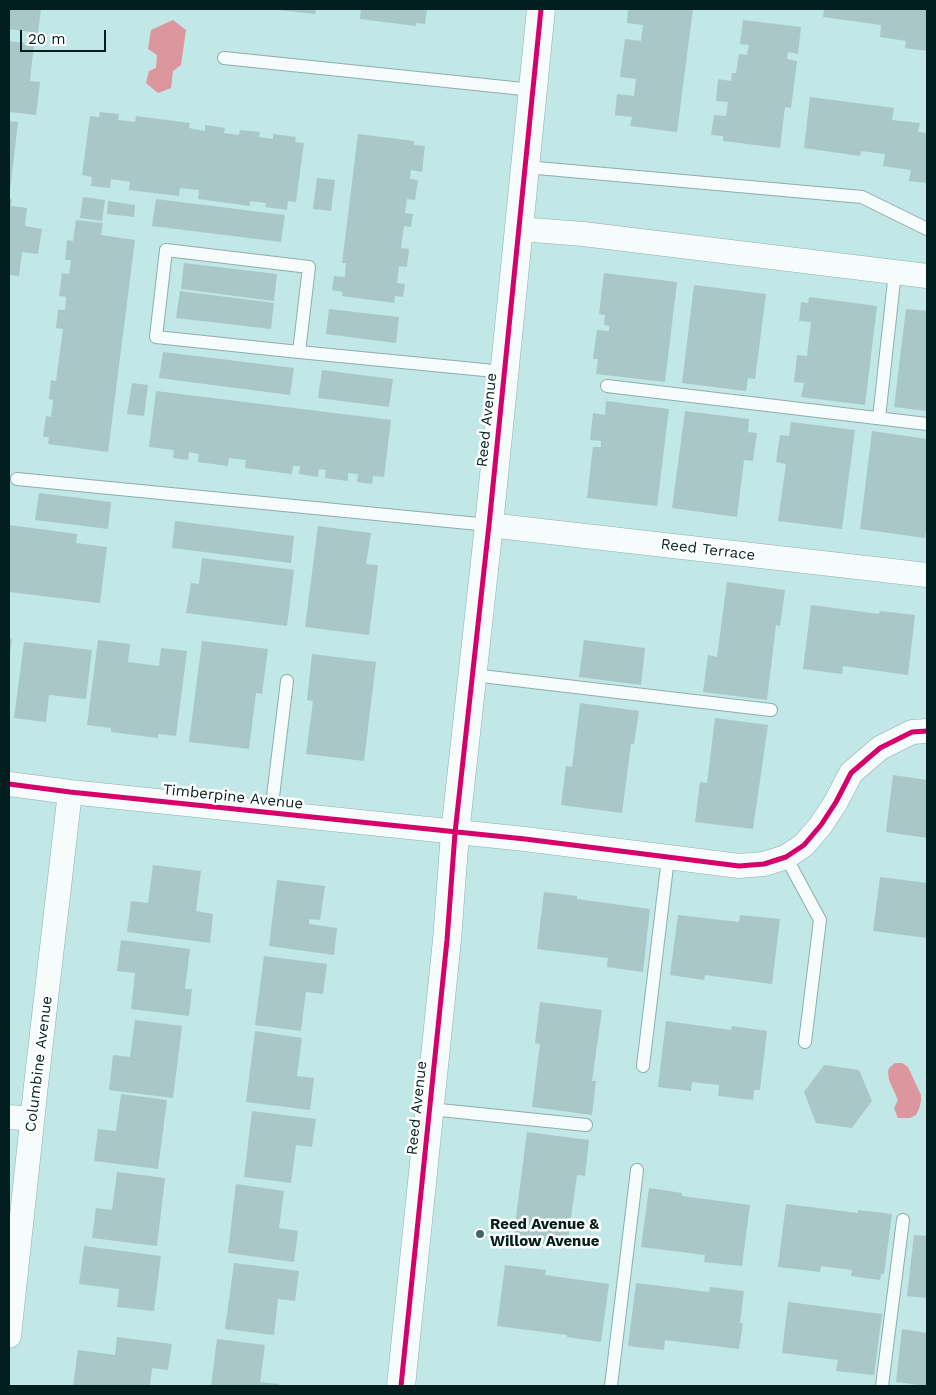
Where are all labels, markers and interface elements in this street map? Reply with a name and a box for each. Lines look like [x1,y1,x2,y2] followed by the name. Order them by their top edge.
[22,20,109,52] scale bar
[28,30,66,48] text: 20 m
[473,372,501,468] street label: Reed Avenue
[660,535,756,565] street label: Reed Terrace
[162,781,304,813] street label: Timberpine Avenue
[22,995,56,1133] street label: Columbine Avenue
[403,1060,431,1156] street label: Reed Avenue
[490,1216,599,1251] place label: Reed Avenue & Willow Avenue
[474,1228,486,1240] marker: Reed Avenue & Willow Avenue

